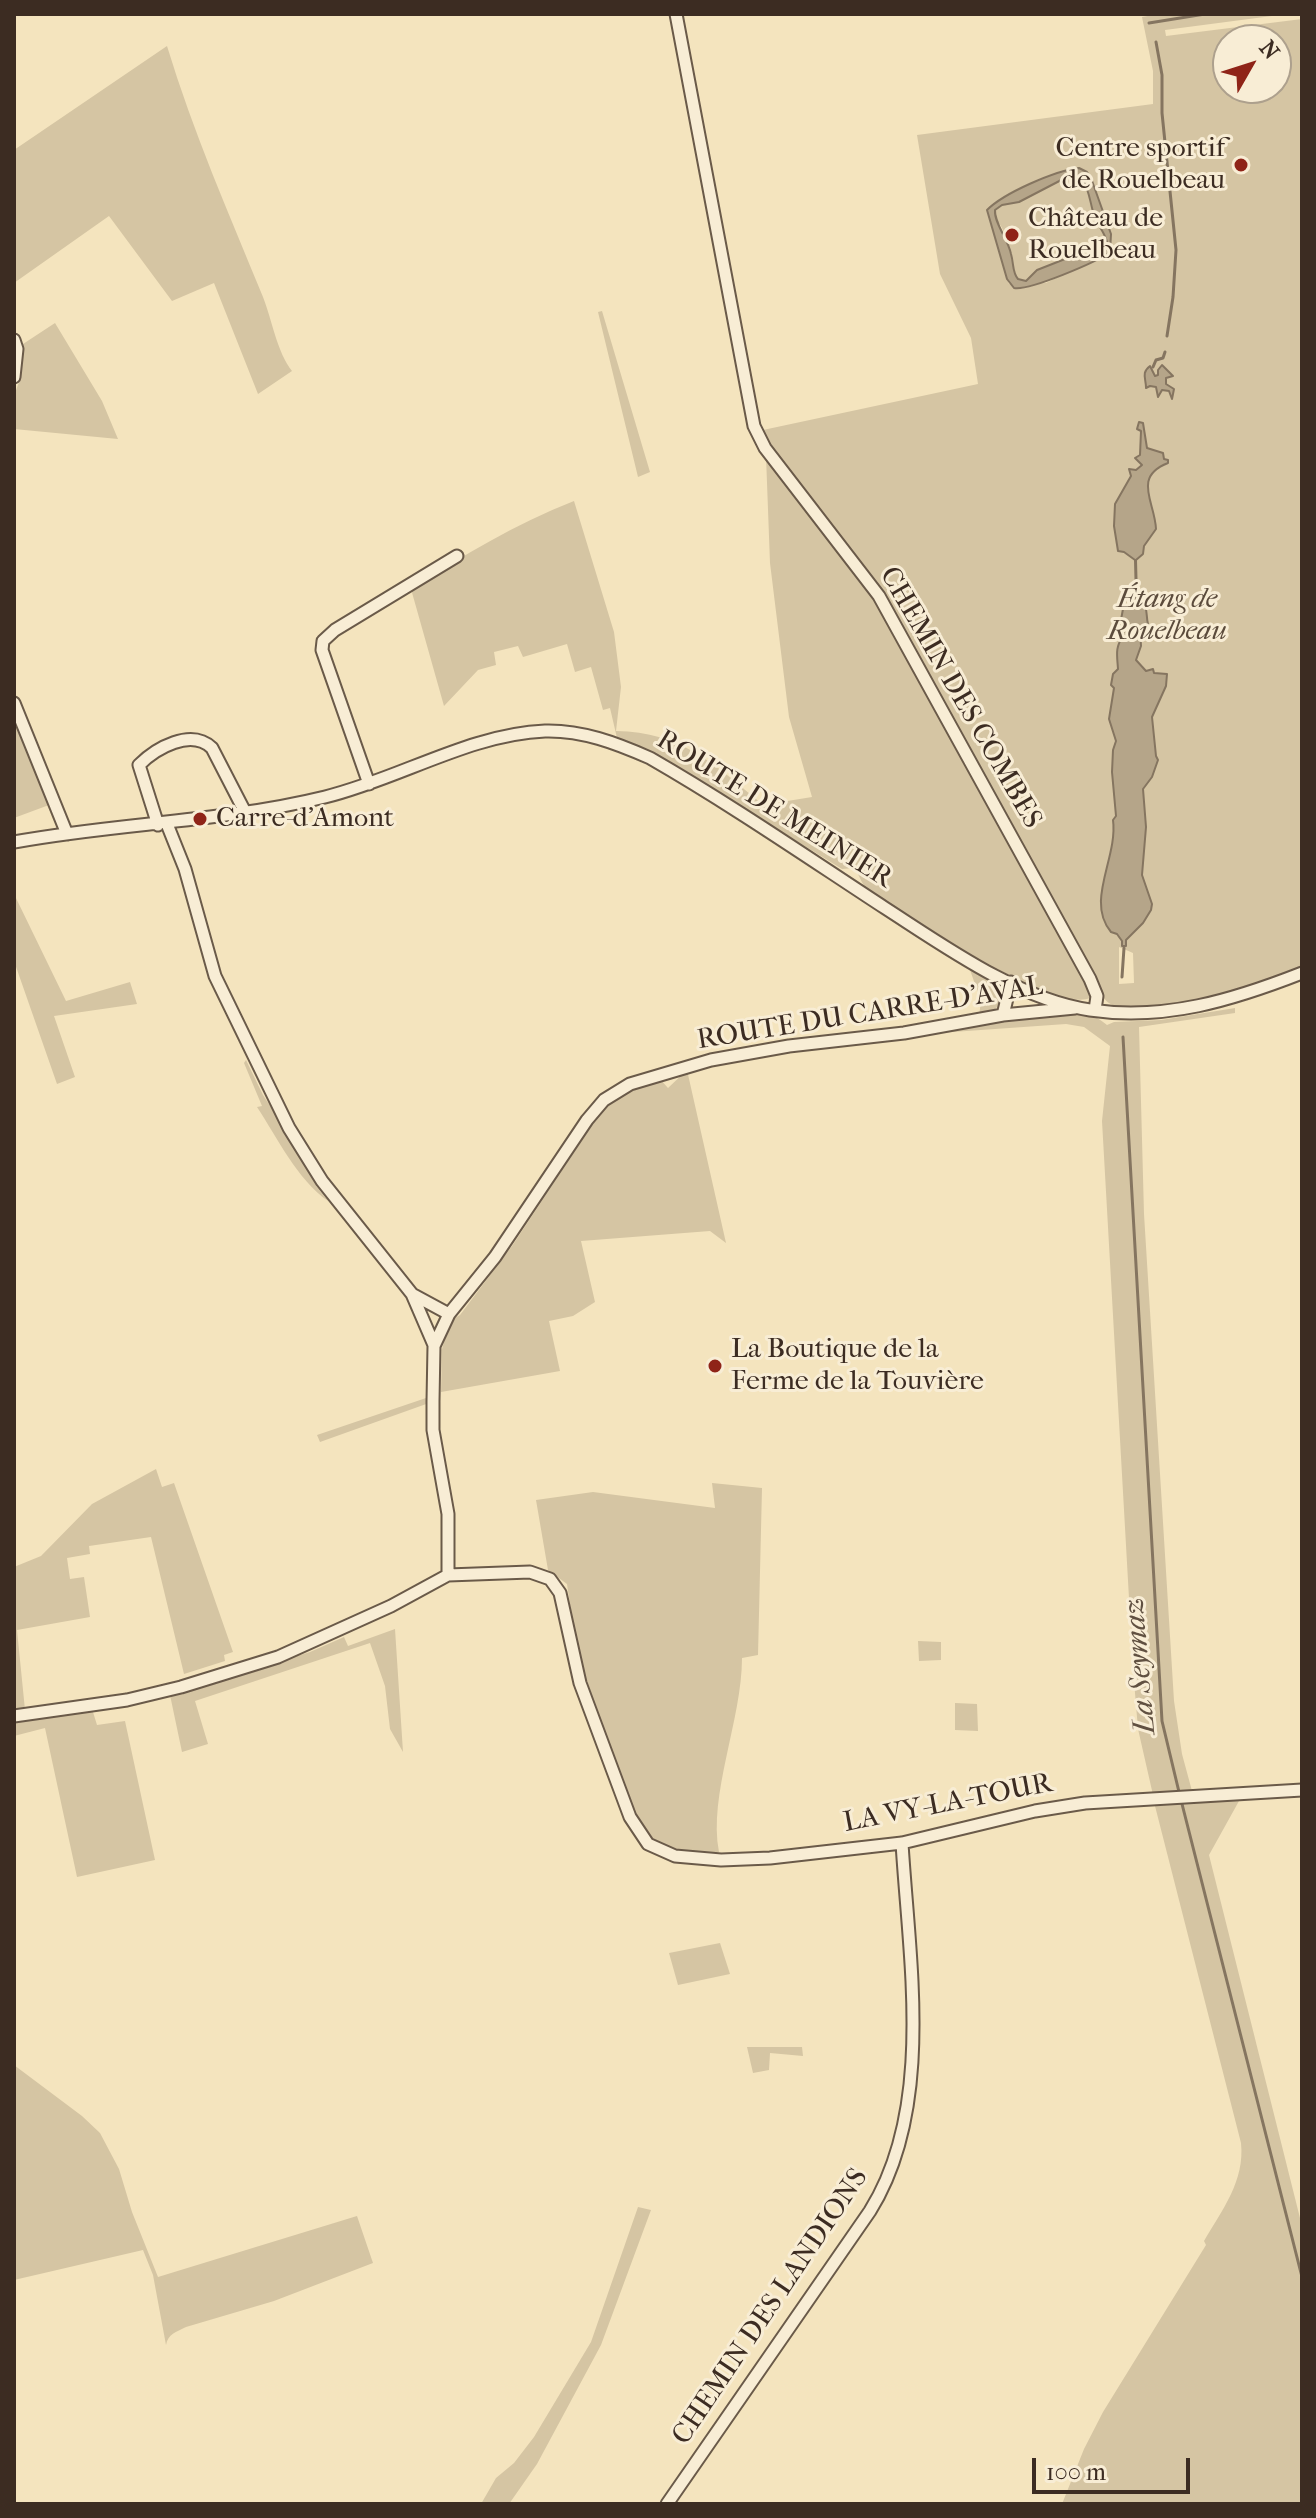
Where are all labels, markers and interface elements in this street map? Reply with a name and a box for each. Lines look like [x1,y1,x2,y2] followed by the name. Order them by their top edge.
[1212,24,1292,104] north arrow
[1254,35,1284,65] text: N
[1056,132,1225,198] place label: Centre sportif de Rouelbeau
[1232,156,1250,174] marker: Centre sportif de Rouelbeau
[1028,202,1163,268] place label: Château de Rouelbeau
[1003,226,1021,244] marker: Château de Rouelbeau
[871,561,1049,835] street label: CHEMIN DES COMBES
[1107,583,1227,649] park label: Étang de Rouelbeau
[650,724,898,896] street label: ROUTE DE MEINIER
[216,802,394,836] place label: Carre-d'Amont
[191,810,209,828] marker: Carre-d'Amont
[695,970,1045,1058] street label: ROUTE DU CARRE-D'AVAL
[731,1333,984,1399] place label: La Boutique de la Ferme de la Touvière
[706,1357,724,1375] marker: La Boutique de la Ferme de la Touvière
[1117,1596,1165,1736] water label: La Seymaz
[841,1767,1055,1841] street label: LA VY-LA-TOUR
[666,2162,876,2452] street label: CHEMIN DES LANDIONS
[1036,2442,1194,2492] scale bar
[1046,2458,1106,2486] text: 100 m

